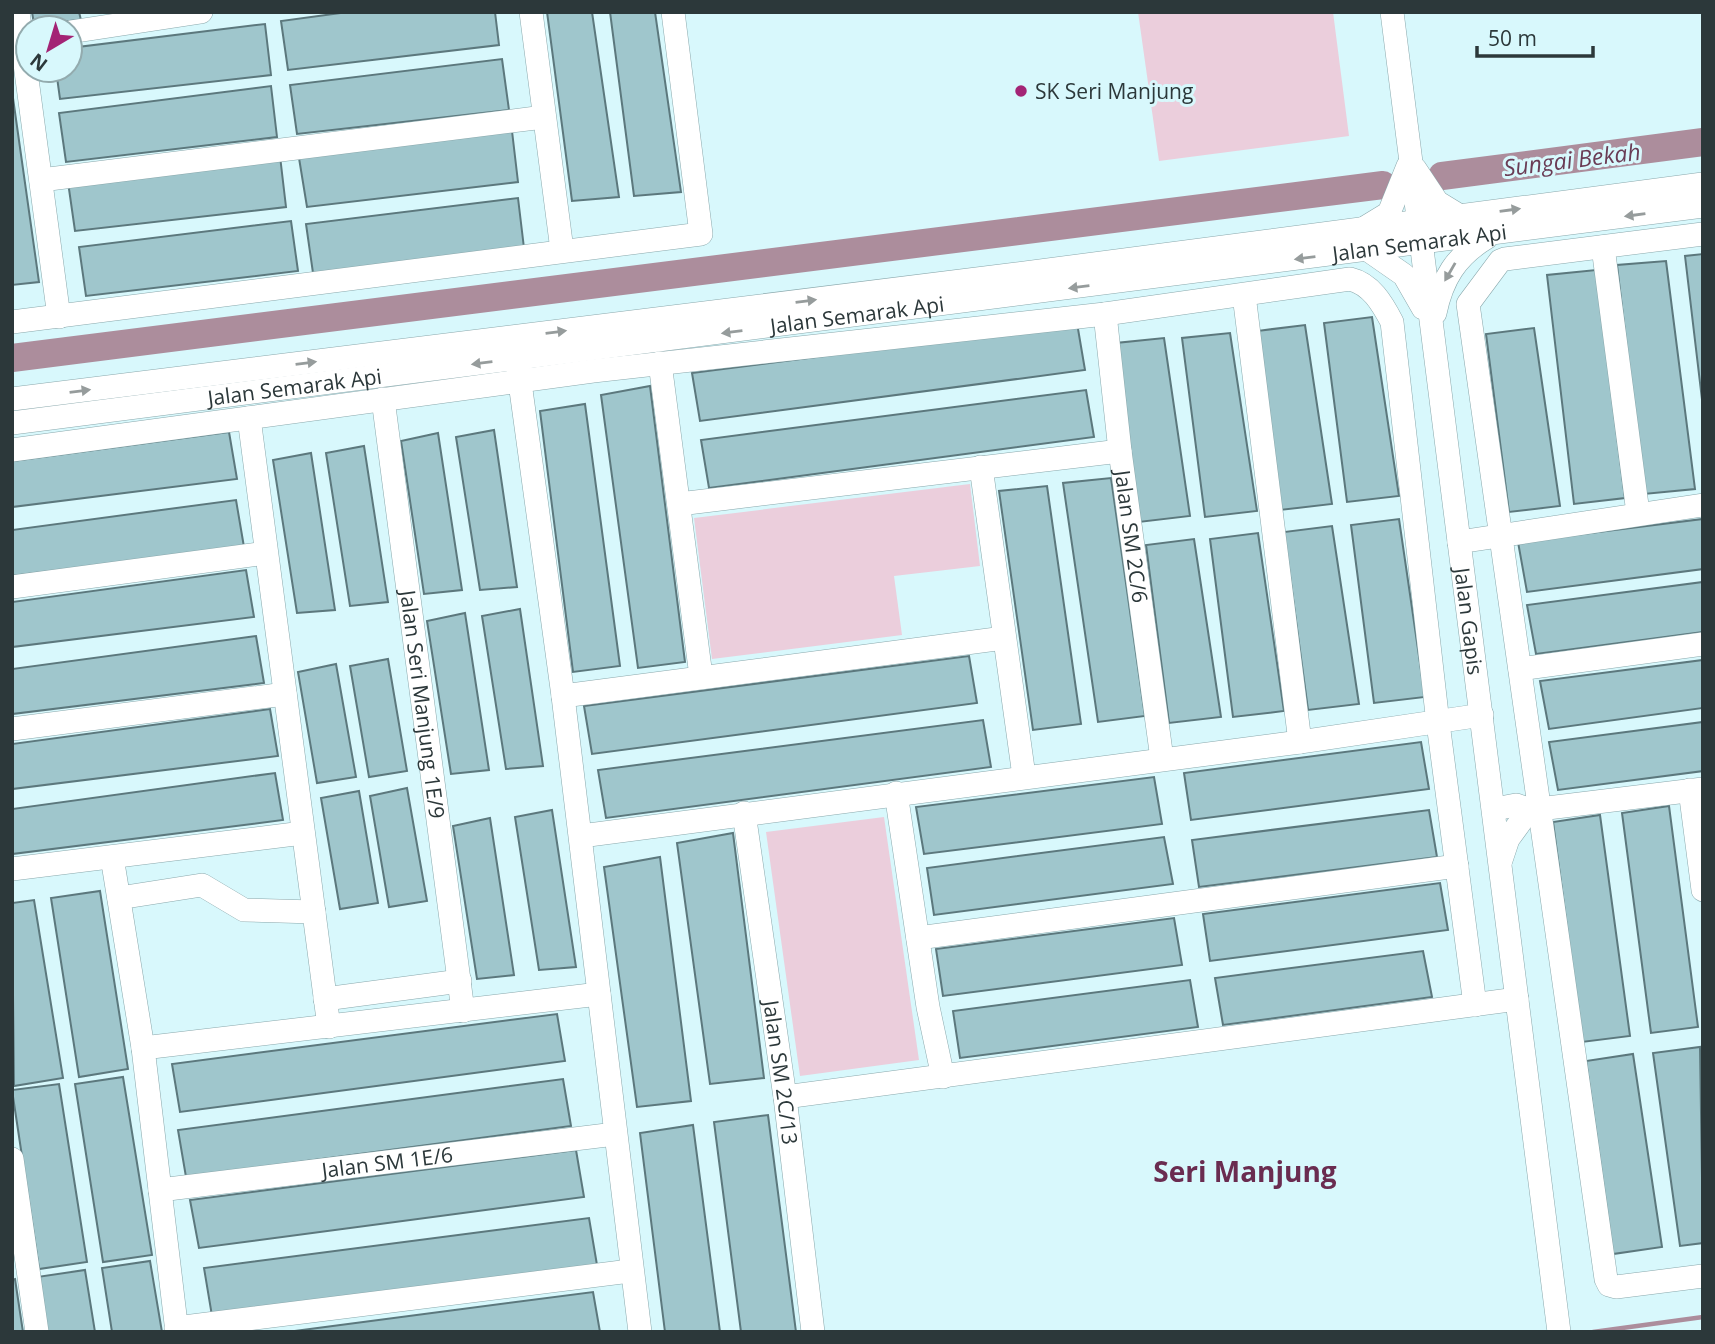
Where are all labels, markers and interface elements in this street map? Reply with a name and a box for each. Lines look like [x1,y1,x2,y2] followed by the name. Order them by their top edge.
[14,14,84,84] north arrow
[1477,14,1592,58] scale bar
[1488,24,1537,52] text: 50 m
[24,47,53,77] text: N
[1035,77,1193,105] place label: SK Seri Manjung
[1013,83,1029,99] marker: SK Seri Manjung
[1502,135,1642,183] water label: Sungai Bekah
[1499,204,1521,215] one-way arrow
[1624,209,1646,220] one-way arrow
[1329,217,1508,268] street label: Jalan Semarak Api
[1294,253,1316,264] one-way arrow
[1444,263,1456,282] one-way arrow
[1068,282,1090,293] one-way arrow
[766,290,946,340] street label: Jalan Semarak Api
[795,295,817,306] one-way arrow
[721,326,743,337] one-way arrow
[545,327,567,338] one-way arrow
[295,357,317,368] one-way arrow
[471,358,493,369] one-way arrow
[204,362,383,412] street label: Jalan Semarak Api
[69,385,91,396] one-way arrow
[1108,466,1155,604] street label: Jalan SM 2C/6
[1448,564,1490,676] street label: Jalan Gapis
[394,586,452,820] street label: Jalan Seri Manjung 1E/9
[757,996,805,1146] street label: Jalan SM 2C/13
[318,1140,454,1184] street label: Jalan SM 1E/6
[1153,1152,1337,1190] district label: Seri Manjung

